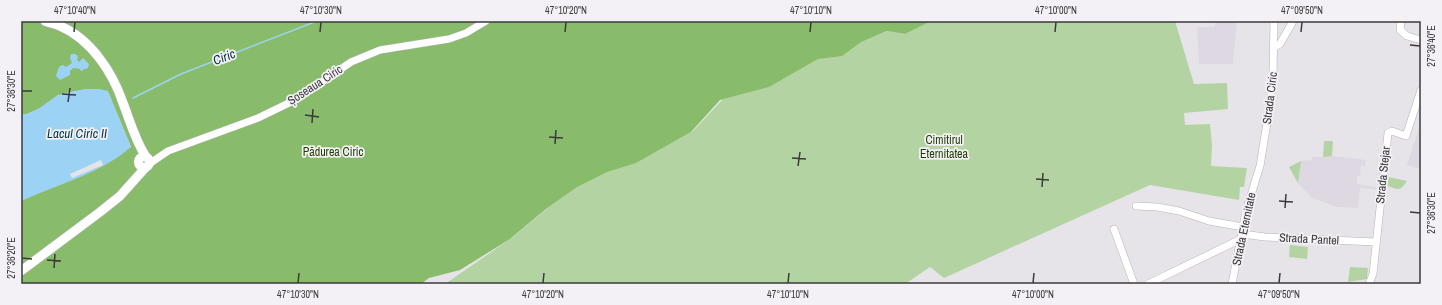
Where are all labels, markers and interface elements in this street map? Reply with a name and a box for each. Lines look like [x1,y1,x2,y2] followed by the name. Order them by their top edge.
[54,4,96,17] text: 47°10'40"N
[300,4,342,17] text: 47°10'30"N
[545,4,587,17] text: 47°10'20"N
[790,4,832,17] text: 47°10'10"N
[1035,4,1077,17] text: 47°10'00"N
[1281,4,1323,17] text: 47°09'50"N
[1425,25,1438,67] text: 27°36'40"E
[210,45,238,69] water label: Ciric
[284,61,346,109] street label: Șoseaua Ciric
[5,70,18,112] text: 27°36'30"E
[1259,71,1281,125] street label: Strada Ciric
[47,125,107,142] water label: Lacul Ciric II
[920,132,969,162] park label: Cimitirul Eternitatea
[303,144,363,160] park label: Pădurea Ciric
[1372,145,1394,204] street label: Strada Stejar
[1228,191,1260,267] street label: Strada Eternitate
[1425,192,1438,234] text: 27°36'30"E
[1279,229,1339,249] street label: Strada Pantel
[5,237,18,279] text: 27°36'20"E
[277,288,319,301] text: 47°10'30"N
[522,288,564,301] text: 47°10'20"N
[767,288,809,301] text: 47°10'10"N
[1012,288,1054,301] text: 47°10'00"N
[1258,288,1300,301] text: 47°09'50"N

